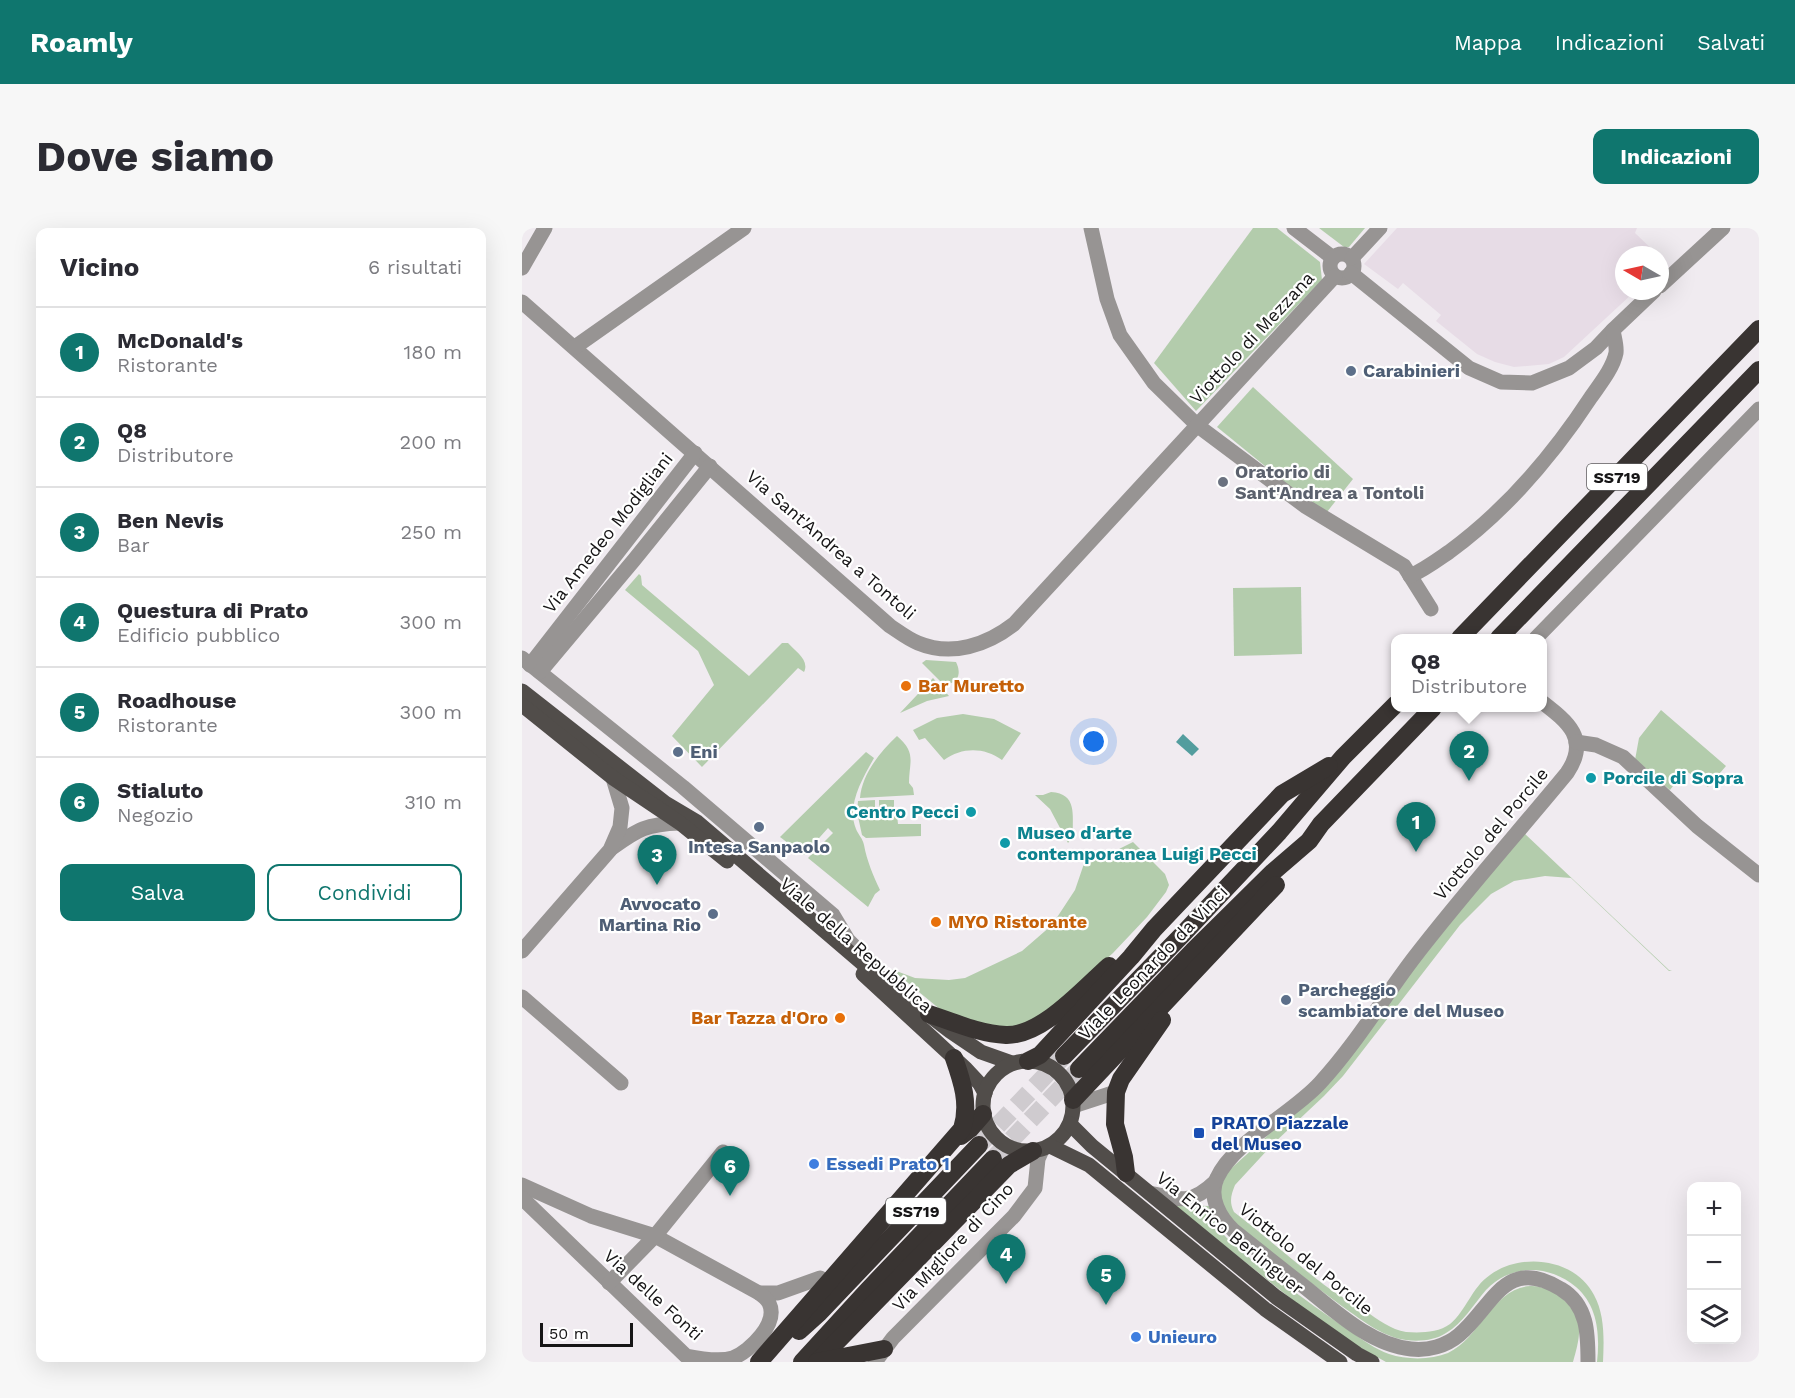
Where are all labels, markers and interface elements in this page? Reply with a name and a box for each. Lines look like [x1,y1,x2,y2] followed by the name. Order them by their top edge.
[30,26,133,59] text: Roamly
[1454,30,1522,55] text: Mappa
[1555,30,1664,55] text: Indicazioni
[1697,30,1765,55] text: Salvati
[1593,129,1759,184] button: Indicazioni
[36,132,274,181] text: Dove siamo
[1615,246,1669,300] north arrow
[60,252,139,282] text: Vicino
[368,255,462,279] text: 6 risultati
[1185,267,1318,408] street label: Viottolo di Mezzana
[117,328,243,353] text: McDonald's
[75,340,84,364] text: 1
[404,340,462,364] text: 180 m
[117,353,218,377] text: Ristorante
[1363,360,1460,381] place label: Carabinieri
[1344,364,1358,378] marker: Carabinieri
[117,418,147,443] text: Q8
[74,430,85,454] text: 2
[400,430,462,454] text: 200 m
[117,443,234,467] text: Distributore
[538,448,677,617] street label: Via Amedeo Modigliani
[1235,461,1424,503] place label: Oratorio di Sant'Andrea a Tontoli
[1587,464,1647,490] road number: SS719
[742,465,920,624] street label: Via Sant'Andrea a Tontoli
[1216,475,1230,489] marker: Oratorio di Sant'Andrea a Tontoli
[117,508,224,533] text: Ben Nevis
[74,520,85,544] text: 3
[400,520,462,544] text: 250 m
[117,533,150,557] text: Bar
[117,598,308,623] text: Questura di Prato
[73,610,86,634] text: 4
[400,610,462,634] text: 300 m
[117,623,280,647] text: Edificio pubblico
[1391,634,1547,712] popup
[1411,649,1441,674] text: Q8
[1411,674,1527,698] text: Distributore
[918,675,1025,696] place label: Bar Muretto
[899,679,913,693] marker: Bar Muretto
[117,688,236,713] text: Roadhouse
[74,700,85,724] text: 5
[400,700,462,724] text: 300 m
[117,713,218,737] text: Ristorante
[1079,727,1108,756] your location
[1450,732,1488,781] pin: 2
[690,741,718,762] place label: Eni
[671,745,685,759] marker: Eni
[1429,763,1552,904] street label: Viottolo del Porcile
[1603,767,1744,788] place label: Porcile di Sopra
[1584,771,1598,785] marker: Porcile di Sopra
[117,778,204,803] text: Stialuto
[73,790,86,814] text: 6
[404,790,462,814] text: 310 m
[846,801,959,822] place label: Centro Pecci
[1396,802,1436,852] pin: 1
[117,803,194,827] text: Negozio
[964,805,978,819] marker: Centro Pecci
[752,820,766,834] marker: Intesa Sanpaolo
[1017,822,1257,864] place label: Museo d'arte contemporanea Luigi Pecci
[638,836,676,885] pin: 3
[688,836,830,857] place label: Intesa Sanpaolo
[998,836,1012,850] marker: Museo d'arte contemporanea Luigi Pecci
[60,864,255,921] button: Salva
[267,864,462,921] button: Condividi
[776,873,937,1016] street label: Viale della Repubblica
[1074,881,1232,1044] street label: Viale Leonardo da Vinci
[599,893,701,935] place label: Avvocato Martina Rio
[706,907,720,921] marker: Avvocato Martina Rio
[948,911,1087,932] place label: MYO Ristorante
[929,915,943,929] marker: MYO Ristorante
[1298,979,1504,1021] place label: Parcheggio scambiatore del Museo
[1279,993,1293,1007] marker: Parcheggio scambiatore del Museo
[691,1007,828,1028] place label: Bar Tazza d'Oro
[833,1011,847,1025] marker: Bar Tazza d'Oro
[1211,1112,1349,1154] place label: PRATO Piazzale del Museo
[1192,1126,1206,1140] marker: PRATO Piazzale del Museo
[710,1146,750,1196] pin: 6
[826,1153,950,1174] place label: Essedi Prato 1
[807,1157,821,1171] marker: Essedi Prato 1
[1152,1167,1308,1299] street label: Via Enrico Berlinguer
[888,1178,1018,1315] street label: Via Migliore di Cino
[1687,1182,1741,1344] map controls
[1687,1182,1741,1236] button: +
[886,1198,946,1224] road number: SS719
[1235,1198,1378,1319] street label: Viottolo del Porcile
[986,1234,1026,1284] pin: 4
[1687,1236,1741,1290] button: −
[600,1245,707,1344] street label: Via delle Fonti
[1086,1256,1126,1305] pin: 5
[1687,1290,1741,1344] button: layers
[540,1320,633,1348] scale bar
[549,1324,589,1343] text: 50 m
[1148,1326,1217,1347] place label: Unieuro
[1129,1330,1143,1344] marker: Unieuro

